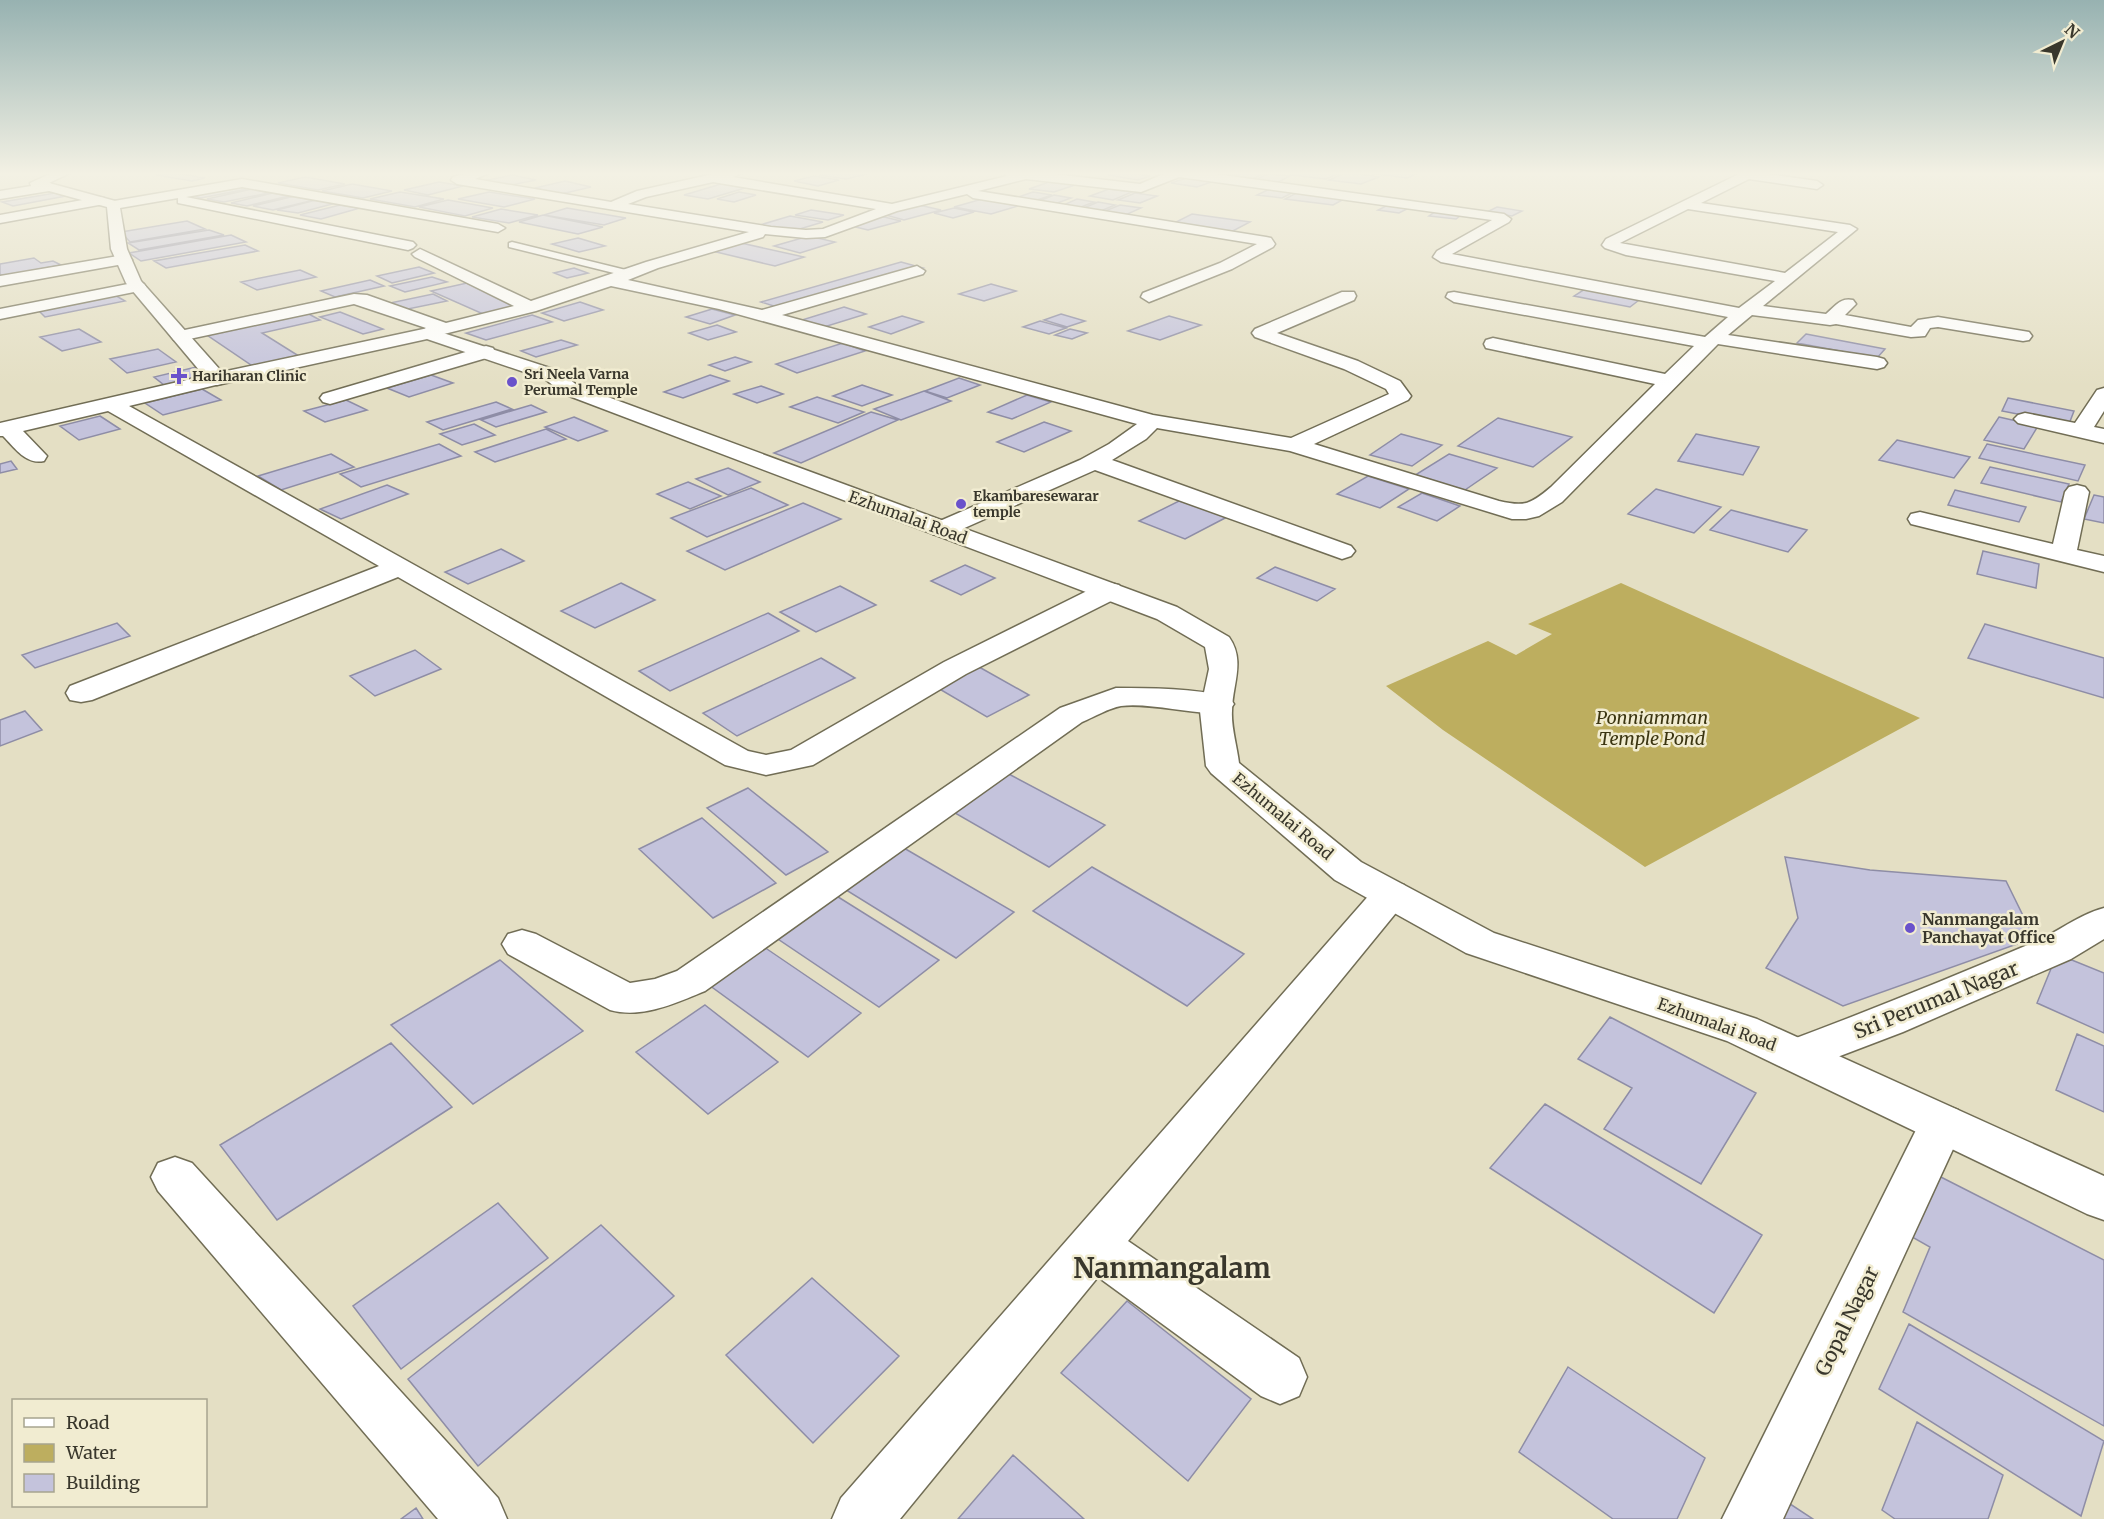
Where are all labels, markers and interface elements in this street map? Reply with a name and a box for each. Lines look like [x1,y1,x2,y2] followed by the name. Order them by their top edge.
[2032,12,2092,72] north arrow
[2061,19,2084,43] text: N
[524,365,638,399] place label: Sri Neela Varna Perumal Temple
[170,367,188,385] marker: Hariharan Clinic
[192,367,306,385] place label: Hariharan Clinic
[505,375,519,389] marker: Sri Neela Varna Perumal Temple
[846,486,970,548] street label: Ezhumalai Road
[973,487,1099,521] place label: Ekambaresewarar temple
[954,497,968,511] marker: Ekambaresewarar temple
[1596,706,1708,750] water label: Ponniamman Temple Pond
[1229,768,1338,864] street label: Ezhumalai Road
[1922,909,2055,947] place label: Nanmangalam Panchayat Office
[1903,921,1917,935] marker: Nanmangalam Panchayat Office
[1850,955,2022,1044] street label: Sri Perumal Nagar
[1655,993,1779,1055] street label: Ezhumalai Road
[1073,1251,1271,1285] district label: Nanmangalam
[1809,1262,1884,1380] street label: Gopal Nagar
[12,1399,207,1507] legend
[66,1411,110,1434] text: Road
[65,1441,117,1464] text: Water
[66,1471,140,1494] text: Building

